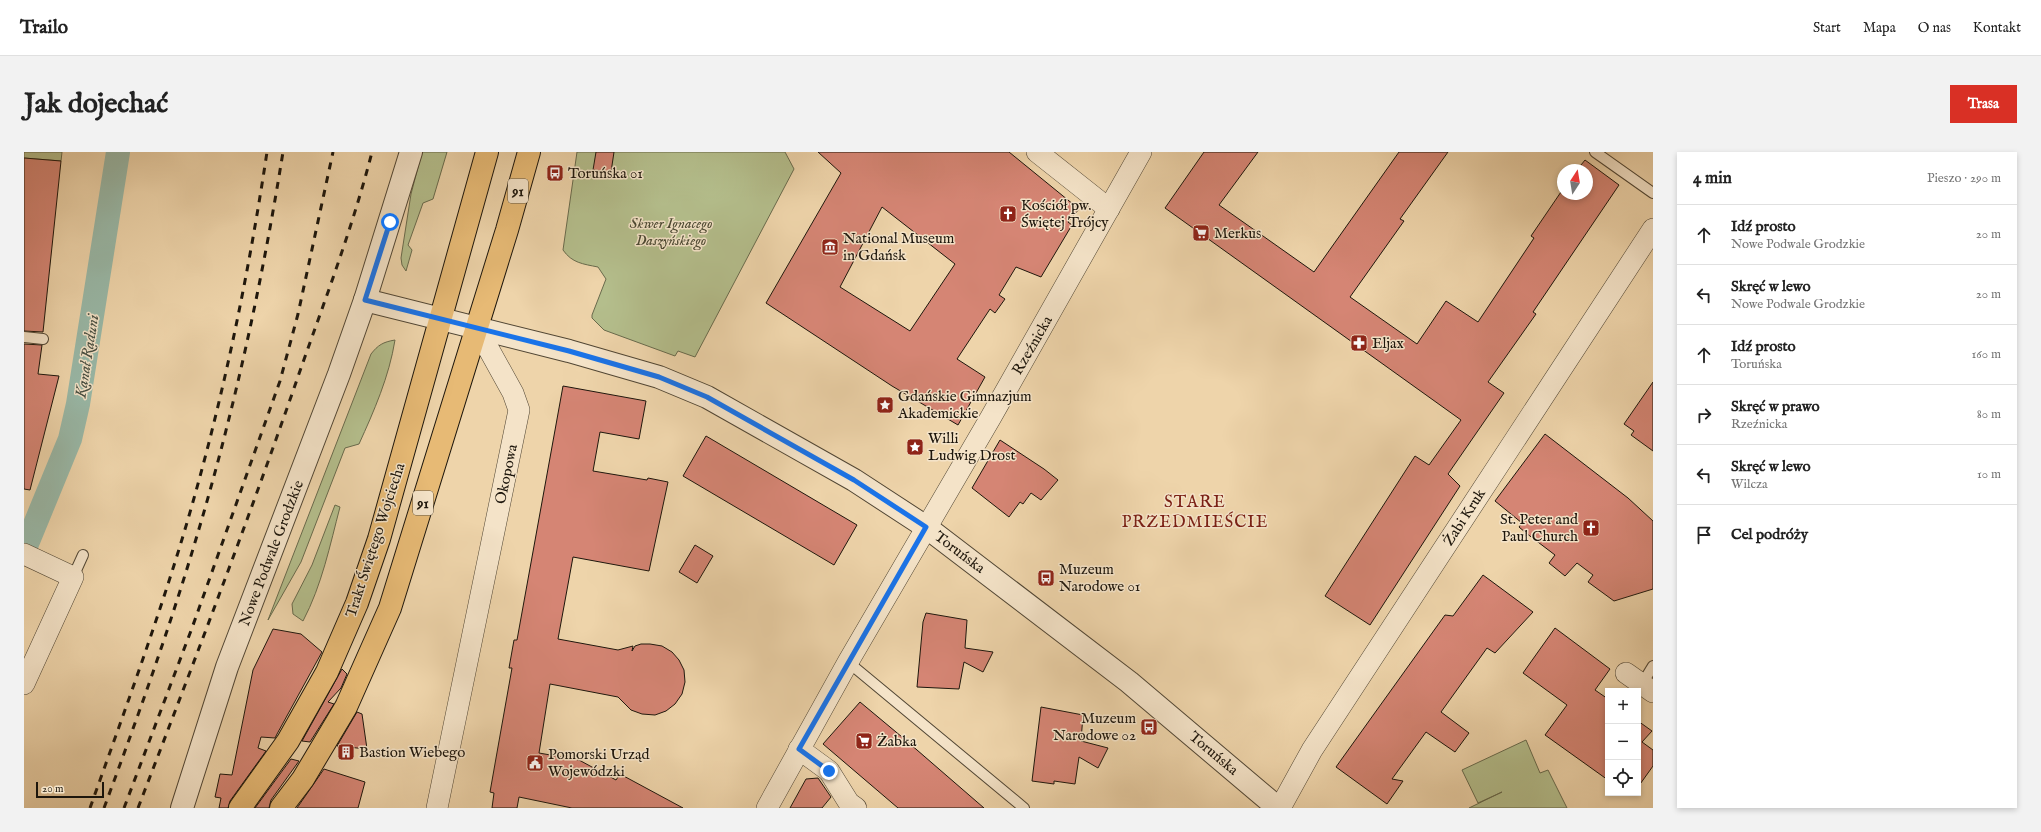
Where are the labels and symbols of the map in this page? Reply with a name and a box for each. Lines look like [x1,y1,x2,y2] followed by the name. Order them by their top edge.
[545,163,565,183] bus stop icon: Toruńska 01
[568,164,643,183] place label: Toruńska 01
[1557,164,1593,200] north arrow
[508,179,528,203] road number: 91
[1021,196,1109,232] place label: Kościół pw. Świętej Trójcy
[998,204,1018,224] church icon: Kościół pw. Świętej Trójcy
[381,213,399,231] route start
[630,214,712,251] park label: Skwer Ignacego Daszyńskiego
[1191,223,1211,243] supermarket icon: Merkus
[1214,224,1261,243] place label: Merkus
[843,229,955,265] place label: National Museum in Gdańsk
[820,237,840,257] museum icon: National Museum in Gdańsk
[71,312,105,400] water label: Kanał Raduni
[1008,312,1057,378] street label: Rzeźnicka
[1349,333,1369,353] pharmacy icon: Eljax
[1372,334,1404,353] place label: Eljax
[897,387,1032,423] place label: Gdańskie Gimnazjum Akademickie
[875,395,895,415] place icon: Gdańskie Gimnazjum Akademickie
[928,429,1016,465] place label: Willi Ludwig Drost
[905,437,925,457] place icon: Willi Ludwig Drost
[491,442,522,506] street label: Okopowa
[342,460,410,620] street label: Trakt Świętego Wojciecha
[235,478,308,629] street label: Nowe Podwale Grodzkie
[1439,484,1490,549] street label: Żabi Kruk
[413,491,433,515] road number: 91
[1122,492,1268,533] district label: STARE PRZEDMIEŚCIE
[1500,510,1579,546] place label: St. Peter and Paul Church
[1581,518,1601,538] church icon: St. Peter and Paul Church
[931,527,989,578] street label: Toruńska
[1059,560,1140,596] place label: Muzeum Narodowe 01
[1036,568,1056,588] bus stop icon: Muzeum Narodowe 01
[1053,709,1136,745] place label: Muzeum Narodowe 02
[1139,717,1159,737] bus stop icon: Muzeum Narodowe 02
[1185,727,1243,780] street label: Toruńska
[854,731,874,751] supermarket icon: Żabka
[877,732,917,751] place label: Żabka
[336,742,356,762] building icon: Bastion Wiebego
[359,743,465,762] place label: Bastion Wiebego
[548,745,650,781] place label: Pomorski Urząd Wojewódzki
[525,753,545,773] public building icon: Pomorski Urząd Wojewódzki
[820,762,838,780] route end
[36,780,104,799] scale bar

